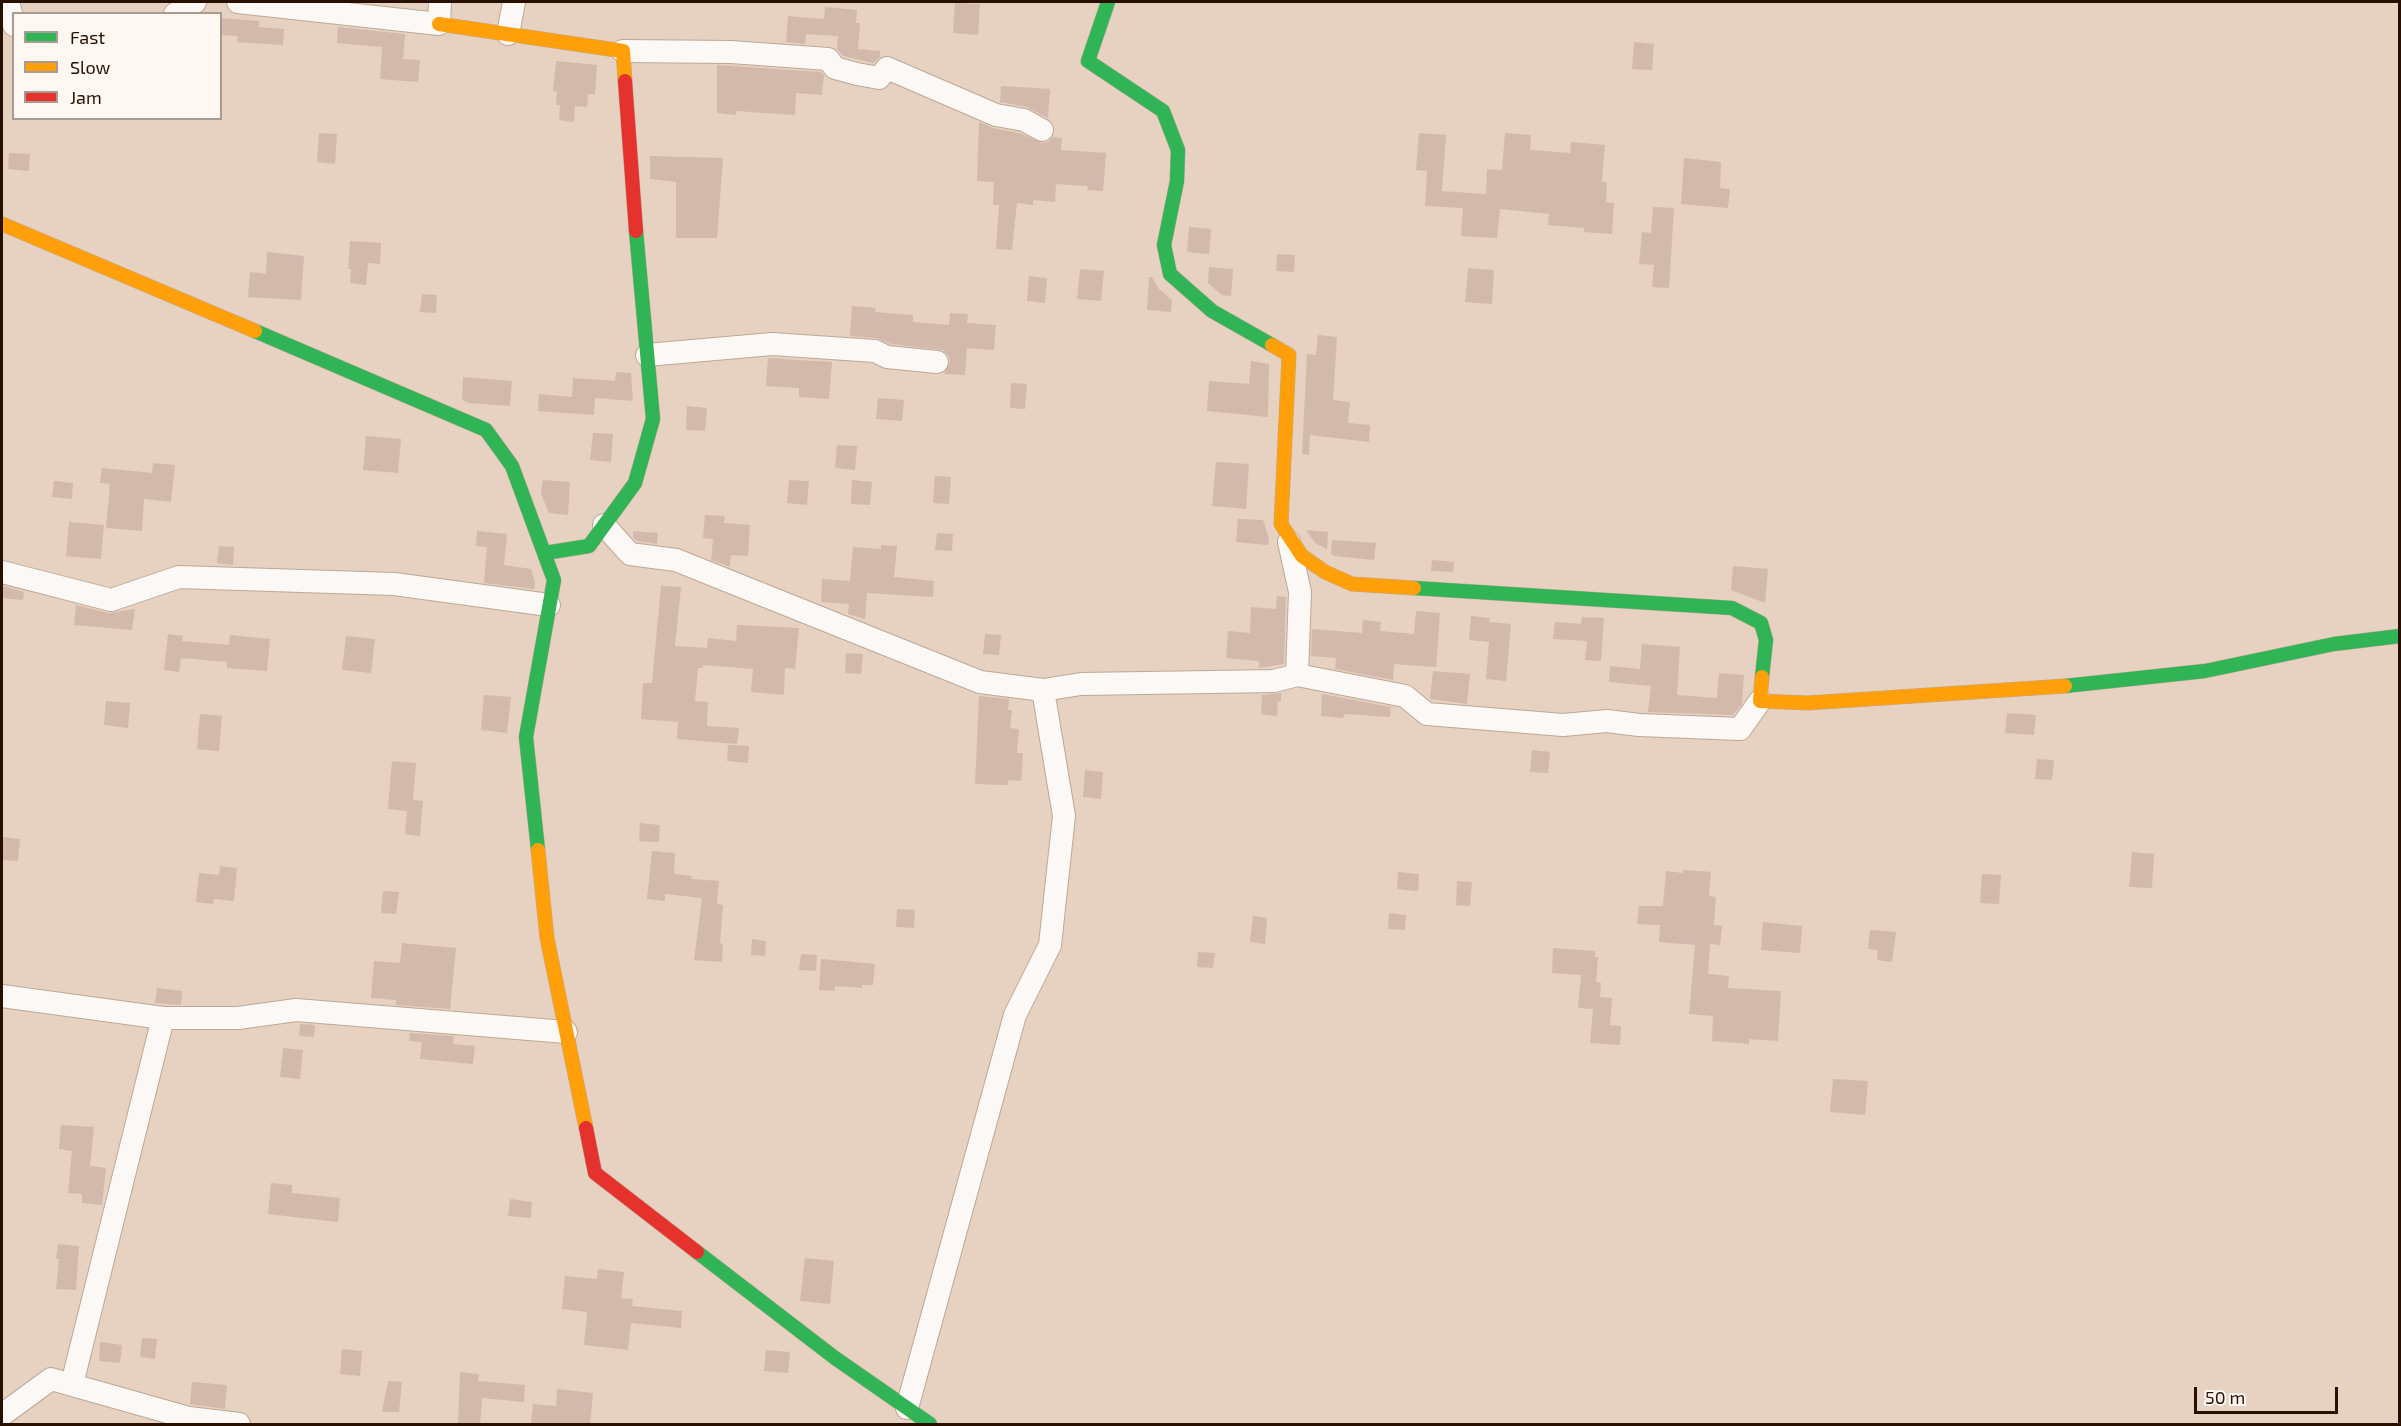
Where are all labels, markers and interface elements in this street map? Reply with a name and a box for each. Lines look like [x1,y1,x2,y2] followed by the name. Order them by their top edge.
[12,12,222,120] legend
[70,26,105,48] text: Fast
[70,56,110,78] text: Slow
[70,86,102,108] text: Jam
[2197,1375,2341,1413] scale bar
[2205,1386,2245,1408] text: 50 m

